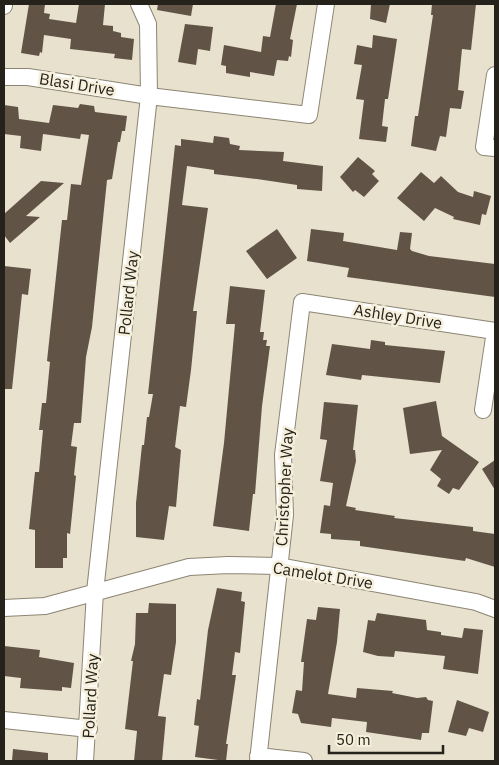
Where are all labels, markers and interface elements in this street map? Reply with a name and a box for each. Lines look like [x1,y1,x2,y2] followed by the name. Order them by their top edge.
[38,68,116,100] street label: Blasi Drive
[114,250,142,336] street label: Pollard Way
[352,299,444,333] street label: Ashley Drive
[271,427,297,547] street label: Christopher Way
[272,557,375,593] street label: Camelot Drive
[78,653,102,739] street label: Pollard Way
[329,722,443,754] scale bar
[336,730,371,749] text: 50 m

